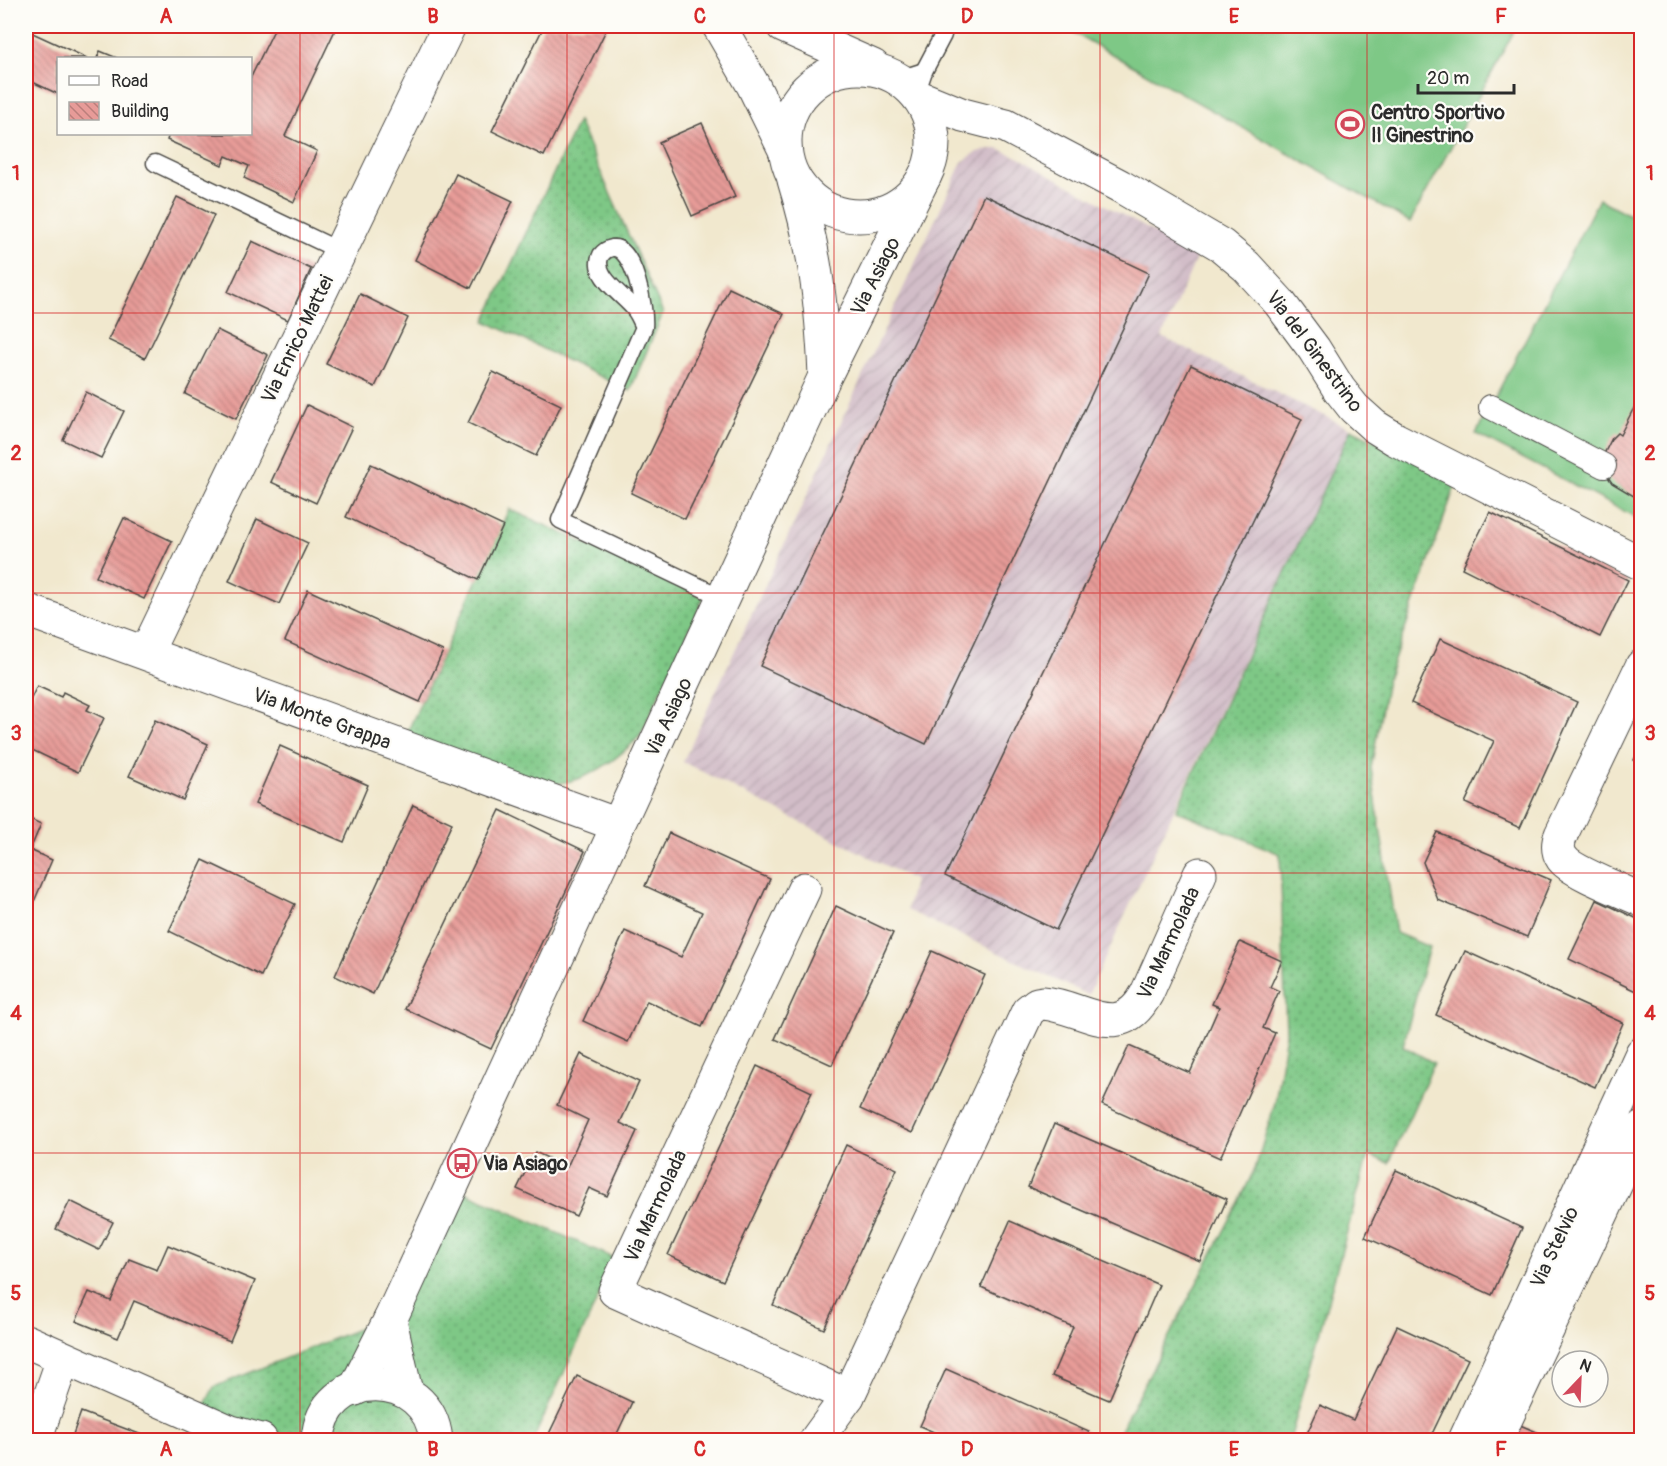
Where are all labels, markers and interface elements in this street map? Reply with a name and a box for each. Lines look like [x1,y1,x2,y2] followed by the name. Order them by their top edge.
[160,4,173,29] text: A
[427,4,439,29] text: B
[694,4,706,29] text: C
[961,4,974,29] text: D
[1229,4,1240,29] text: E
[1495,4,1507,29] text: F
[57,57,252,135] legend
[1418,57,1514,95] scale bar
[1427,67,1469,90] text: 20 m
[111,70,148,93] text: Road
[111,100,169,123] text: Building
[1371,100,1505,148] place label: Centro Sportivo Il Ginestrino
[1334,108,1366,140] sports icon: Centro Sportivo Il Ginestrino
[12,161,20,186] text: 1
[1646,161,1654,186] text: 1
[845,233,906,320] street label: Via Asiago
[256,271,339,407] street label: Via Enrico Mattei
[1261,286,1369,417] street label: Via del Ginestrino
[10,441,22,466] text: 2
[1644,441,1656,466] text: 2
[639,673,698,761] street label: Via Asiago
[249,682,394,755] street label: Via Monte Grappa
[10,721,22,746] text: 3
[1644,721,1656,746] text: 3
[1131,883,1205,1004] street label: Via Marmolada
[10,1001,22,1026] text: 4
[1644,1001,1656,1026] text: 4
[618,1146,692,1267] street label: Via Marmolada
[446,1147,478,1179] bus stop icon: Via Asiago
[483,1151,568,1176] place label: Via Asiago
[1525,1202,1584,1292] street label: Via Stelvio
[11,1281,22,1306] text: 5
[1645,1281,1656,1306] text: 5
[1550,1349,1610,1409] north arrow
[1577,1355,1595,1378] text: N
[160,1437,173,1462] text: A
[427,1437,439,1462] text: B
[694,1437,706,1462] text: C
[961,1437,974,1462] text: D
[1229,1437,1240,1462] text: E
[1495,1437,1507,1462] text: F

